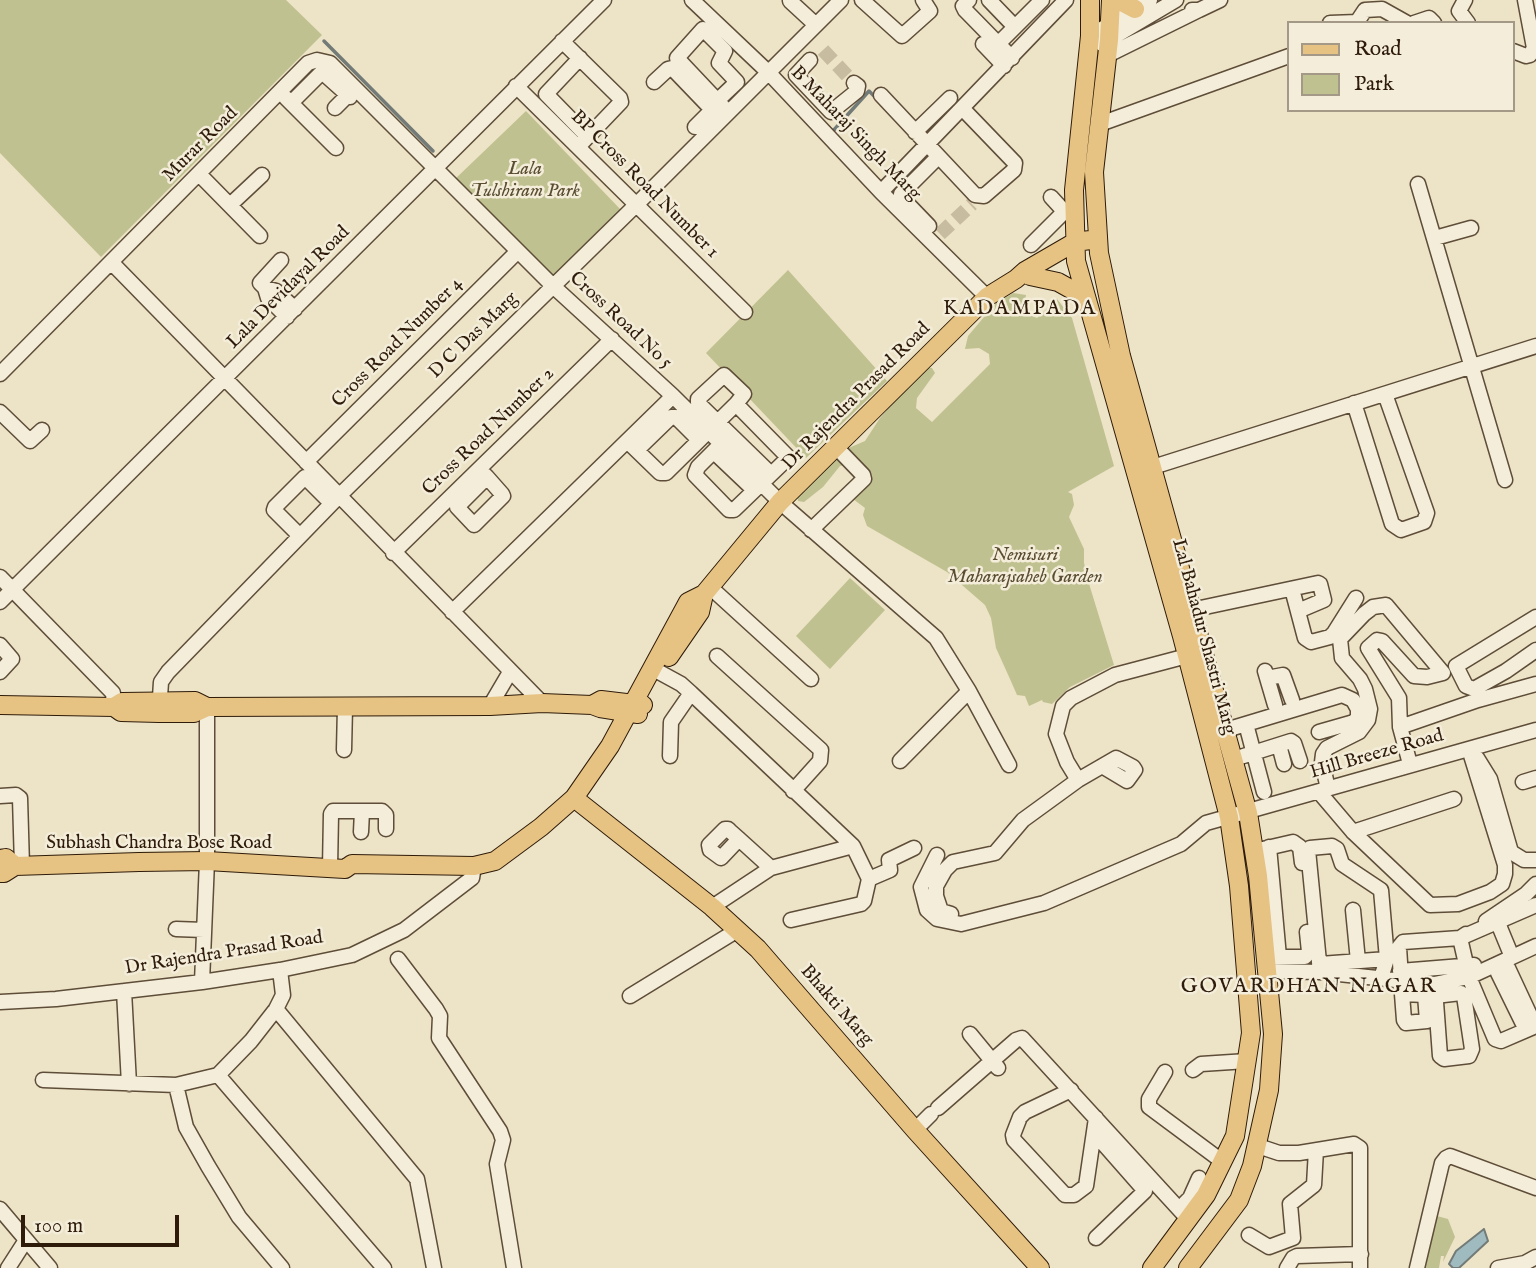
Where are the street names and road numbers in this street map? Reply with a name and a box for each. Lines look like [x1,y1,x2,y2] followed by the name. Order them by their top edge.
[785,62,925,206] street label: B Maharaj Singh Marg
[159,103,243,187] street label: Murar Road
[565,106,723,264] street label: BP Cross Road Number 1
[223,222,355,354] street label: Lala Devidayal Road
[564,267,676,375] street label: Cross Road No 5
[328,273,468,413] street label: Cross Road Number 4
[425,288,523,384] street label: D C Das Marg
[778,318,936,476] street label: Dr Rajendra Prasad Road
[418,363,560,501] street label: Cross Road Number 2
[1166,536,1240,738] street label: Lal Bahadur Shastri Marg
[1308,725,1446,785] street label: Hill Breeze Road
[46,833,272,855] street label: Subhash Chandra Bose Road
[123,927,325,981] street label: Dr Rajendra Prasad Road
[795,961,877,1051] street label: Bhakti Marg

